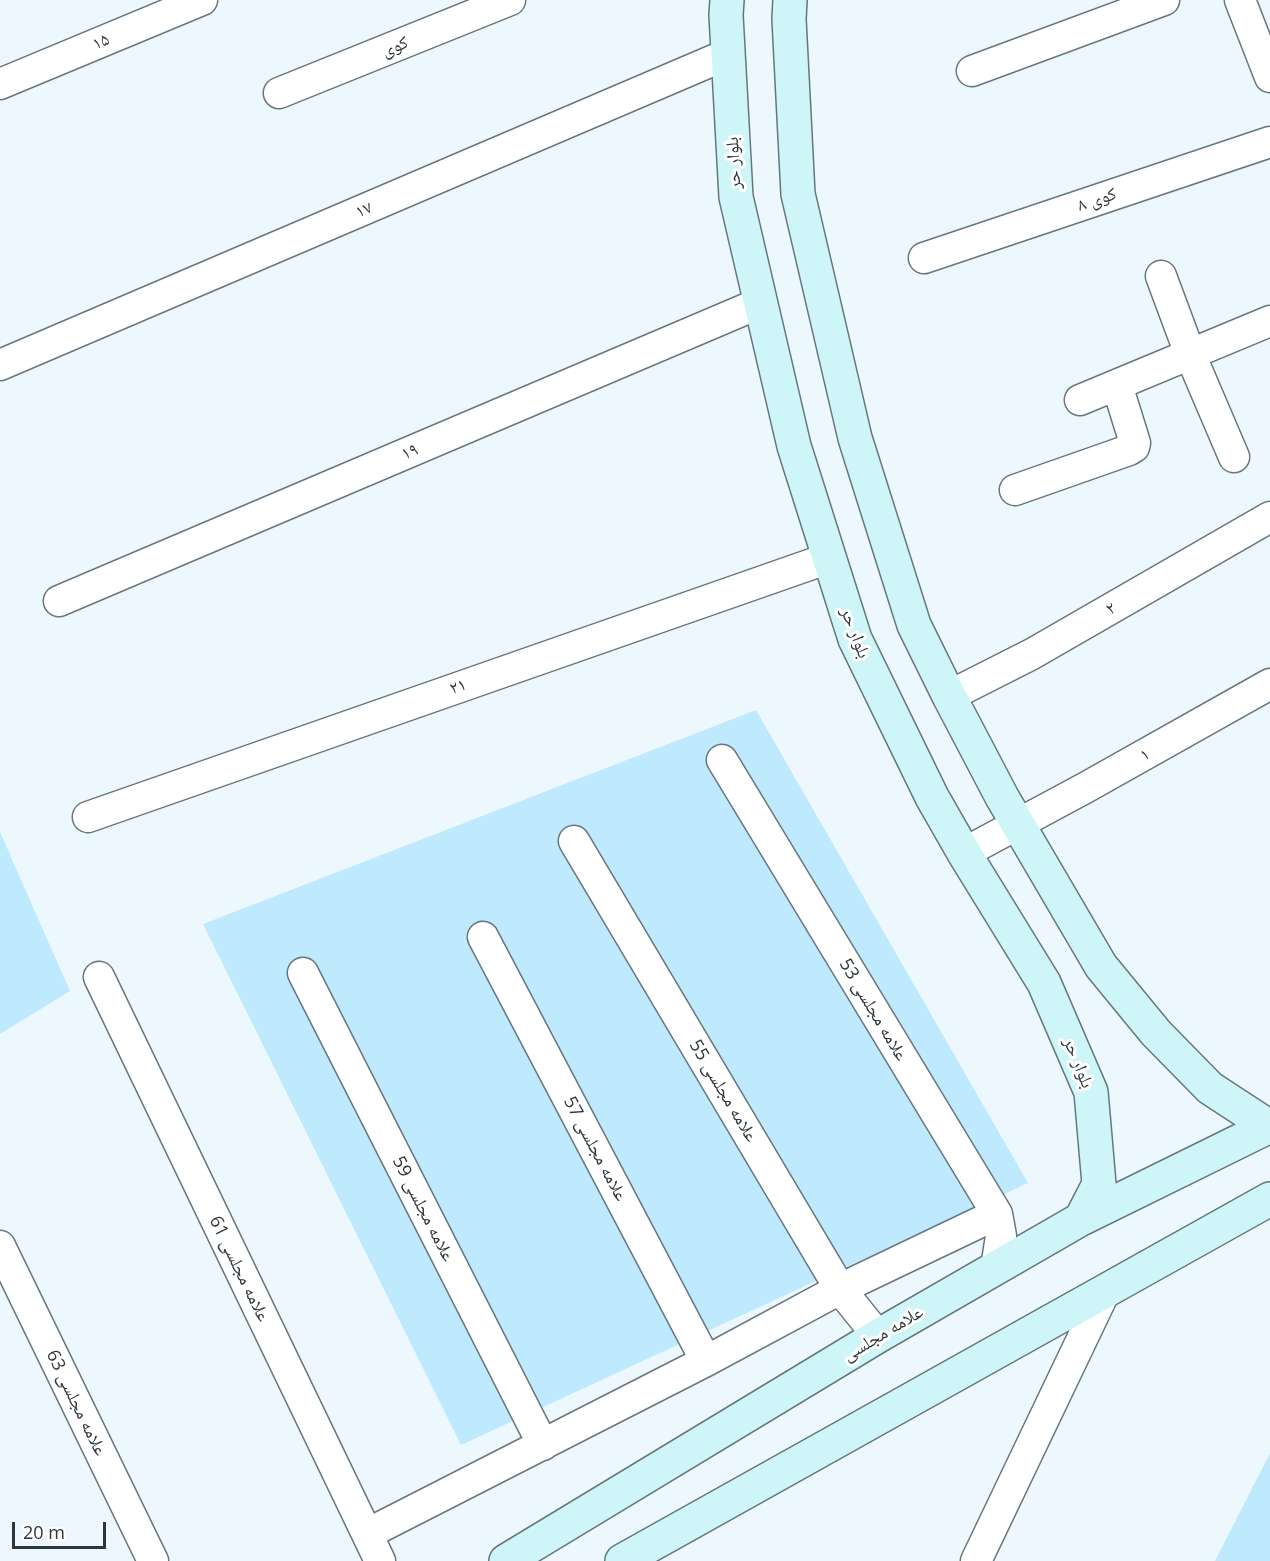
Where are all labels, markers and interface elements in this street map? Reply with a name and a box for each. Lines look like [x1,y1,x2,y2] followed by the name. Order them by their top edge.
[89,29,113,55] street label: ۱۵
[378,32,412,62] street label: کوی
[722,136,746,190] street label: بلوار حر
[1075,183,1119,217] street label: کوی ۸
[352,197,376,223] street label: ۱۷
[398,439,422,465] street label: ۱۹
[1102,598,1120,620] street label: ۲
[836,605,874,661] street label: بلوار حر
[447,674,469,700] street label: ۲۱
[1136,744,1154,766] street label: ۱
[834,955,912,1065] street label: علامه مجلسی 53
[1058,1035,1098,1091] street label: بلوار حر
[684,1036,762,1146] street label: علامه مجلسی 55
[558,1093,632,1205] street label: علامه مجلسی 57
[387,1153,459,1265] street label: علامه مجلسی 59
[204,1212,274,1326] street label: علامه مجلسی 61
[839,1302,927,1366] street label: علامه مجلسی
[41,1346,111,1460] street label: علامه مجلسی 63
[15,1510,110,1548] scale bar
[23,1520,65,1544] text: 20 m

